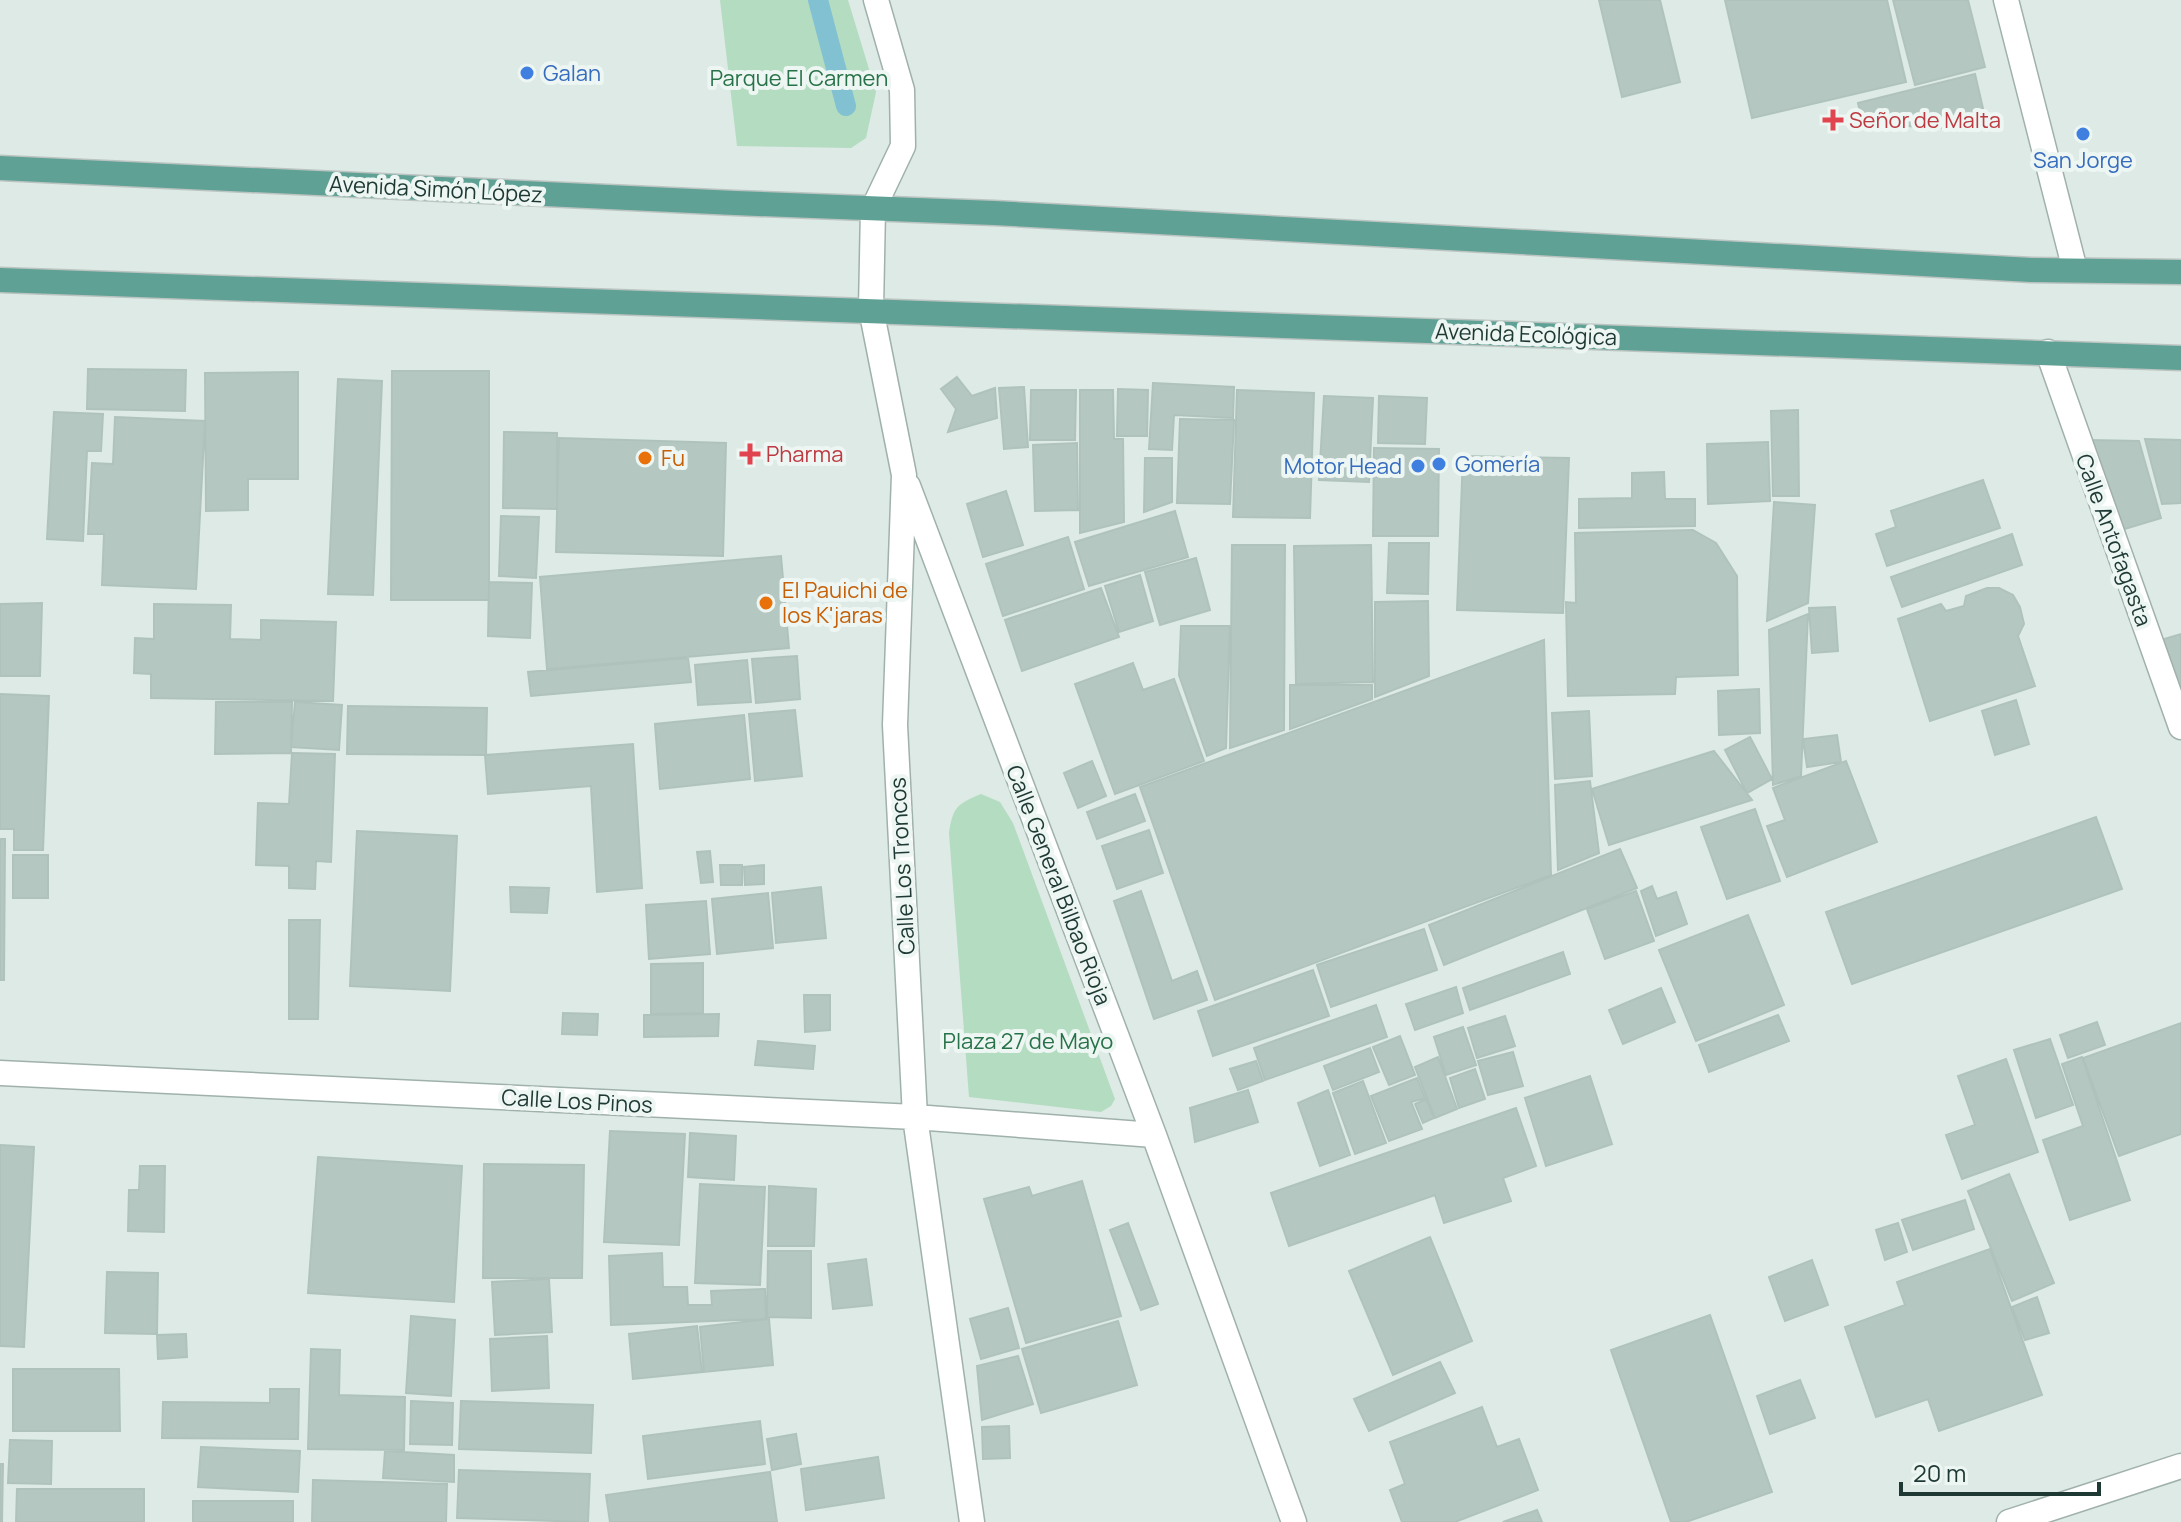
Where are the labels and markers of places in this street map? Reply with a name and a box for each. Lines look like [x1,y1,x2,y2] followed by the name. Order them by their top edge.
[543,58,601,88] place label: Galan
[518,64,536,82] marker: Galan
[1849,105,2001,135] place label: Señor de Malta
[1824,111,1842,129] marker: Señor de Malta
[2074,125,2092,143] marker: San Jorge
[2033,145,2133,175] place label: San Jorge
[766,439,843,469] place label: Pharma
[661,443,685,473] place label: Fu
[741,445,759,463] marker: Pharma
[636,449,654,467] marker: Fu
[1455,449,1540,479] place label: Gomería
[1284,451,1402,481] place label: Motor Head
[1430,455,1448,473] marker: Gomería
[1409,457,1427,475] marker: Motor Head
[782,575,908,630] place label: El Pauichi de los K'jaras
[757,594,775,612] marker: El Pauichi de los K'jaras

